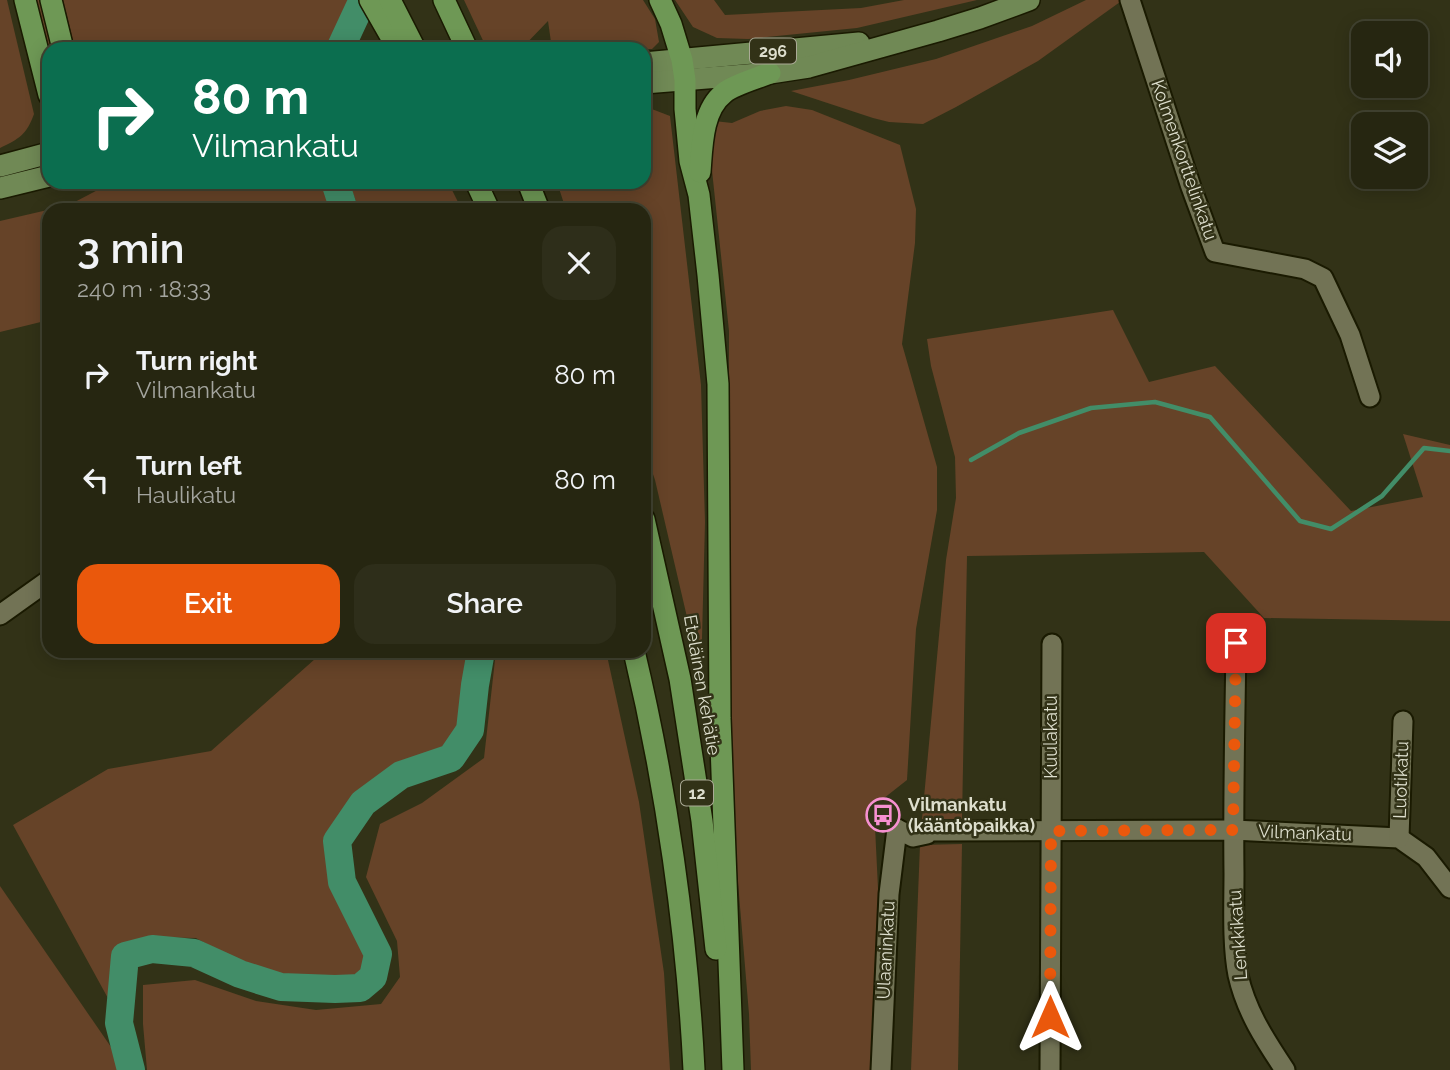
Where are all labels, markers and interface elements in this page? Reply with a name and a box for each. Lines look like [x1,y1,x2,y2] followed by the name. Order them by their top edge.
[1351,21,1428,189] map controls
[1351,21,1428,98] button: sound
[750,38,796,64] road number: 296
[192,68,309,125] text: 80 m
[77,70,168,161] icon: right
[1147,77,1222,243] street label: Kolmenkorttelinkatu
[1351,112,1428,189] button: layers
[192,127,359,164] text: Vilmankatu
[77,224,185,273] text: 3 min
[542,226,616,300] button: close
[77,275,211,302] text: 240 m · 18:33
[136,346,257,376] text: Turn right
[77,356,115,394] icon: right
[554,360,616,390] text: 80 m
[136,376,256,403] text: Vilmankatu
[136,451,242,481] text: Turn left
[77,461,115,499] icon: left
[554,465,616,495] text: 80 m
[136,481,236,508] text: Haulikatu
[77,564,340,644] button: Exit
[354,564,616,644] button: Share
[680,613,725,757] street label: Eteläinen kehätie
[1206,613,1266,673] pin
[1217,624,1255,662] icon: arrive
[1040,695,1061,779] street label: Kuulakatu
[1389,741,1412,819] street label: Luotikatu
[681,780,713,806] road number: 12
[908,794,1035,836] place label: Vilmankatu (kääntöpaikka)
[864,796,902,834] bus stop icon: Vilmankatu (kääntöpaikka)
[1258,820,1352,845] street label: Vilmankatu
[1224,889,1251,981] street label: Lenkkikatu
[872,900,899,1000] street label: Ulaaninkatu
[1013,980,1087,1054] position arrow

